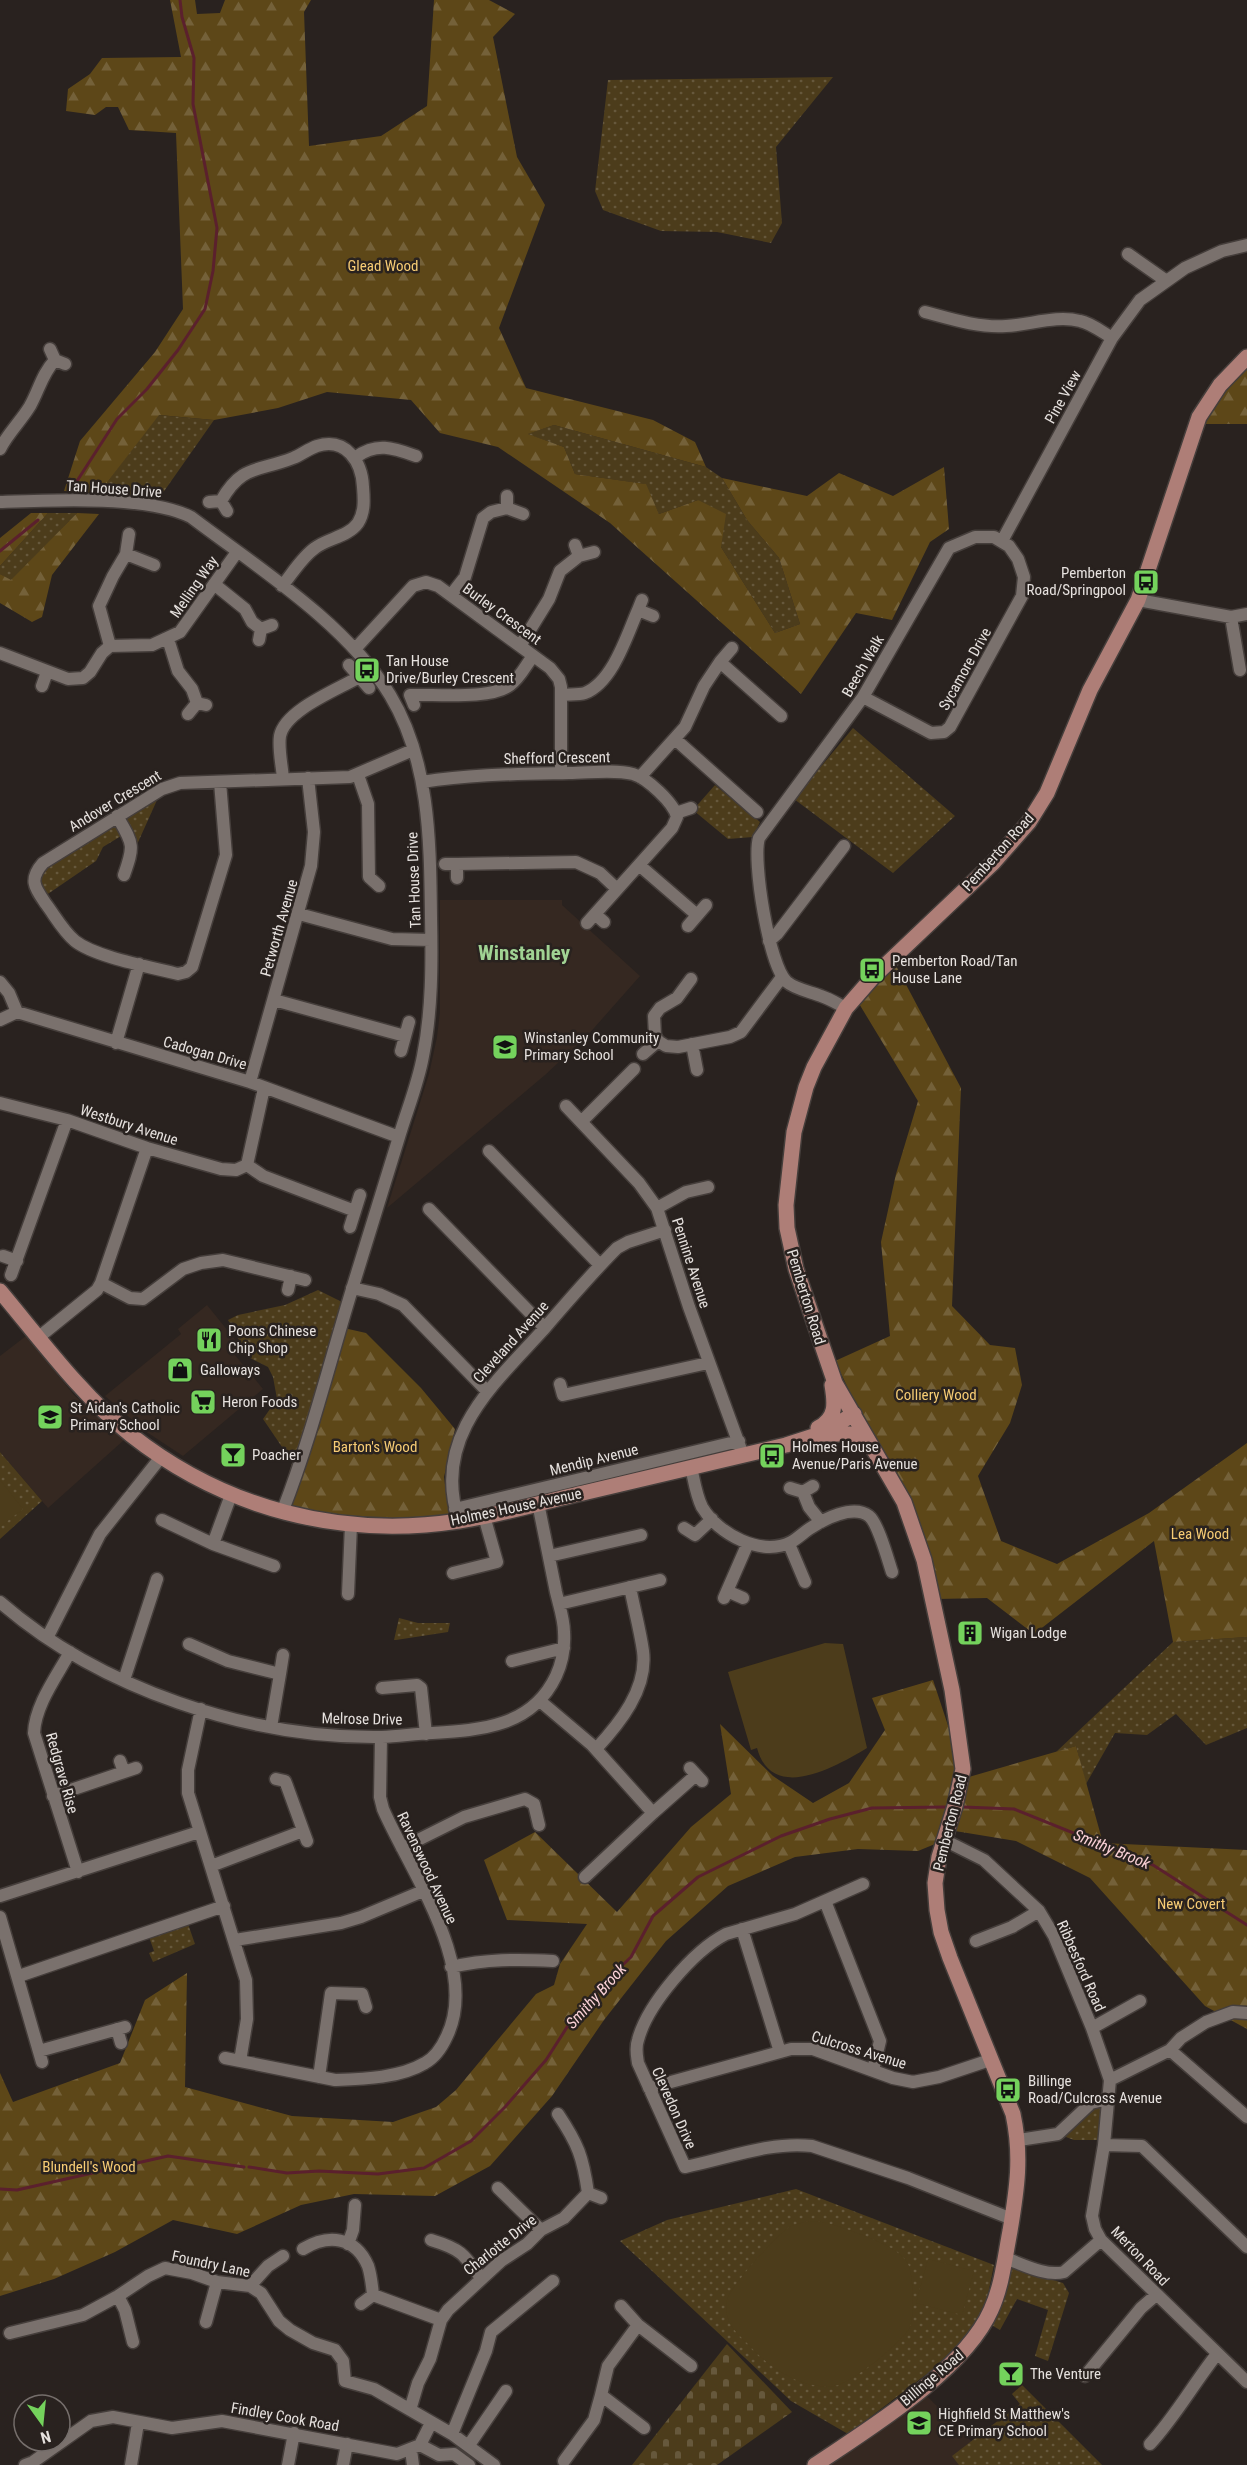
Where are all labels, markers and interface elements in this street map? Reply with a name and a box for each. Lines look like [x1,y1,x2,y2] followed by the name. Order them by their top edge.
[347,257,419,275] park label: Glead Wood
[1041,367,1085,427] street label: Pine View
[65,477,163,501] street label: Tan House Drive
[166,553,222,621] street label: Melling Way
[1027,564,1126,599] place label: Pemberton Road/Springpool
[1131,567,1161,597] bus stop icon: Pemberton Road/Springpool
[459,580,545,648] street label: Burley Crescent
[935,625,995,713] street label: Sycamore Drive
[838,632,888,700] street label: Beech Walk
[386,652,514,687] place label: Tan House Drive/Burley Crescent
[352,655,382,685] bus stop icon: Tan House Drive/Burley Crescent
[503,748,611,768] street label: Shefford Crescent
[66,766,164,836] street label: Andover Crescent
[958,809,1038,895] street label: Pemberton Road
[403,832,425,928] street label: Tan House Drive
[257,877,301,979] street label: Petworth Avenue
[478,941,571,965] district label: Winstanley
[892,952,1018,987] place label: Pemberton Road/Tan House Lane
[857,955,887,985] bus stop icon: Pemberton Road/Tan House Lane
[524,1029,659,1064] place label: Winstanley Community Primary School
[490,1032,520,1062] school or university icon: Winstanley Community Primary School
[161,1033,249,1073] street label: Cadogan Drive
[78,1101,180,1149] street label: Westbury Avenue
[668,1215,714,1311] street label: Pennine Avenue
[783,1247,829,1347] street label: Pemberton Road
[469,1297,553,1387] street label: Cleveland Avenue
[228,1322,316,1357] place label: Poons Chinese Chip Shop
[194,1325,224,1355] restaurant icon: Poons Chinese Chip Shop
[165,1355,195,1385] shop icon: Galloways
[200,1361,261,1379] place label: Galloways
[895,1386,977,1404] park label: Colliery Wood
[188,1387,218,1417] supermarket icon: Heron Foods
[222,1393,298,1411] place label: Heron Foods
[70,1399,180,1434] place label: St Aidan's Catholic Primary School
[35,1402,65,1432] school or university icon: St Aidan's Catholic Primary School
[333,1438,417,1456] park label: Barton's Wood
[792,1438,918,1473] place label: Holmes House Avenue/Paris Avenue
[218,1440,248,1470] bar icon: Poacher
[548,1440,640,1480] street label: Mendip Avenue
[757,1441,787,1471] bus stop icon: Holmes House Avenue/Paris Avenue
[252,1446,301,1464] place label: Poacher
[449,1484,583,1530] street label: Holmes House Avenue
[1171,1525,1229,1543] park label: Lea Wood
[955,1618,985,1648] building icon: Wigan Lodge
[990,1624,1067,1642] place label: Wigan Lodge
[321,1709,403,1729] street label: Melrose Drive
[42,1730,82,1816] street label: Redgrave Rise
[929,1773,971,1873] street label: Pemberton Road
[393,1809,461,1927] street label: Ravenswood Avenue
[1071,1825,1154,1873] water label: Smithy Brook
[1157,1895,1225,1913] park label: New Covert
[1053,1918,1109,2014] street label: Ribbesford Road
[562,1959,631,2032] water label: Smithy Brook
[809,2027,909,2073] street label: Culcross Avenue
[648,2064,700,2152] street label: Clevedon Drive
[1028,2072,1162,2107] place label: Billinge Road/Culcross Avenue
[993,2075,1023,2105] bus stop icon: Billinge Road/Culcross Avenue
[42,2158,136,2176] park label: Blundell's Wood
[460,2211,540,2279] street label: Charlotte Drive
[1107,2222,1173,2290] street label: Merton Road
[170,2247,252,2281] street label: Foundry Lane
[897,2346,967,2410] street label: Billinge Road
[996,2359,1026,2389] bar icon: The Venture
[1030,2365,1101,2383] place label: The Venture
[12,2393,72,2453] north arrow
[230,2399,340,2435] street label: Findley Cook Road
[938,2405,1070,2440] place label: Highfield St Matthew's CE Primary School
[904,2408,934,2438] school or university icon: Highfield St Matthew's CE Primary School
[39,2427,53,2447] text: N

